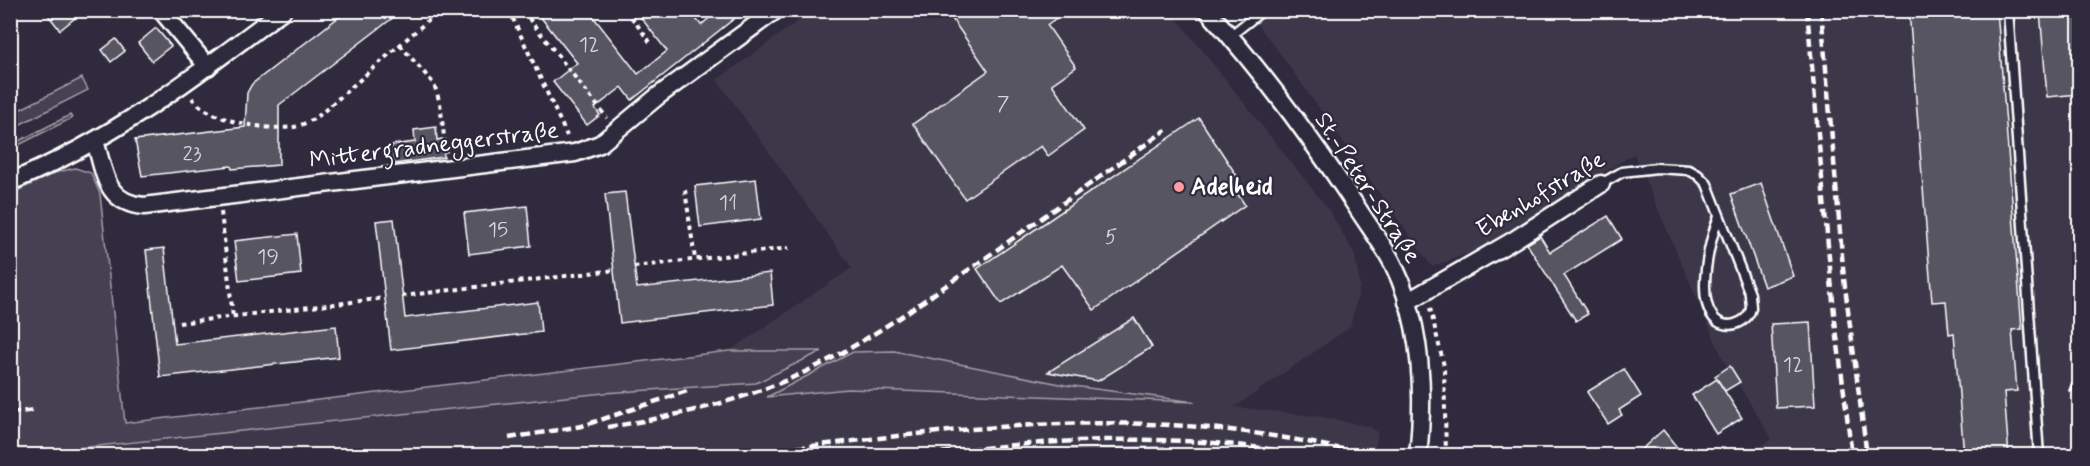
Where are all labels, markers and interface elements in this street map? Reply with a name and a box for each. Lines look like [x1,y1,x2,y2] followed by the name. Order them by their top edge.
[579,31,599,59] house number: 12
[997,90,1010,118] house number: 7
[1307,107,1428,270] street label: St.-Peter-Straße
[308,115,561,180] street label: Mittergradneggerstraße
[182,140,202,168] house number: 23
[1471,144,1611,246] street label: Ebenhofstraße
[1191,172,1273,203] place label: Adelheid
[1172,180,1186,194] marker: Adelheid
[719,189,737,217] house number: 11
[488,216,508,244] house number: 15
[1105,223,1117,251] house number: 5
[257,243,279,271] house number: 19
[1783,351,1803,379] house number: 12

